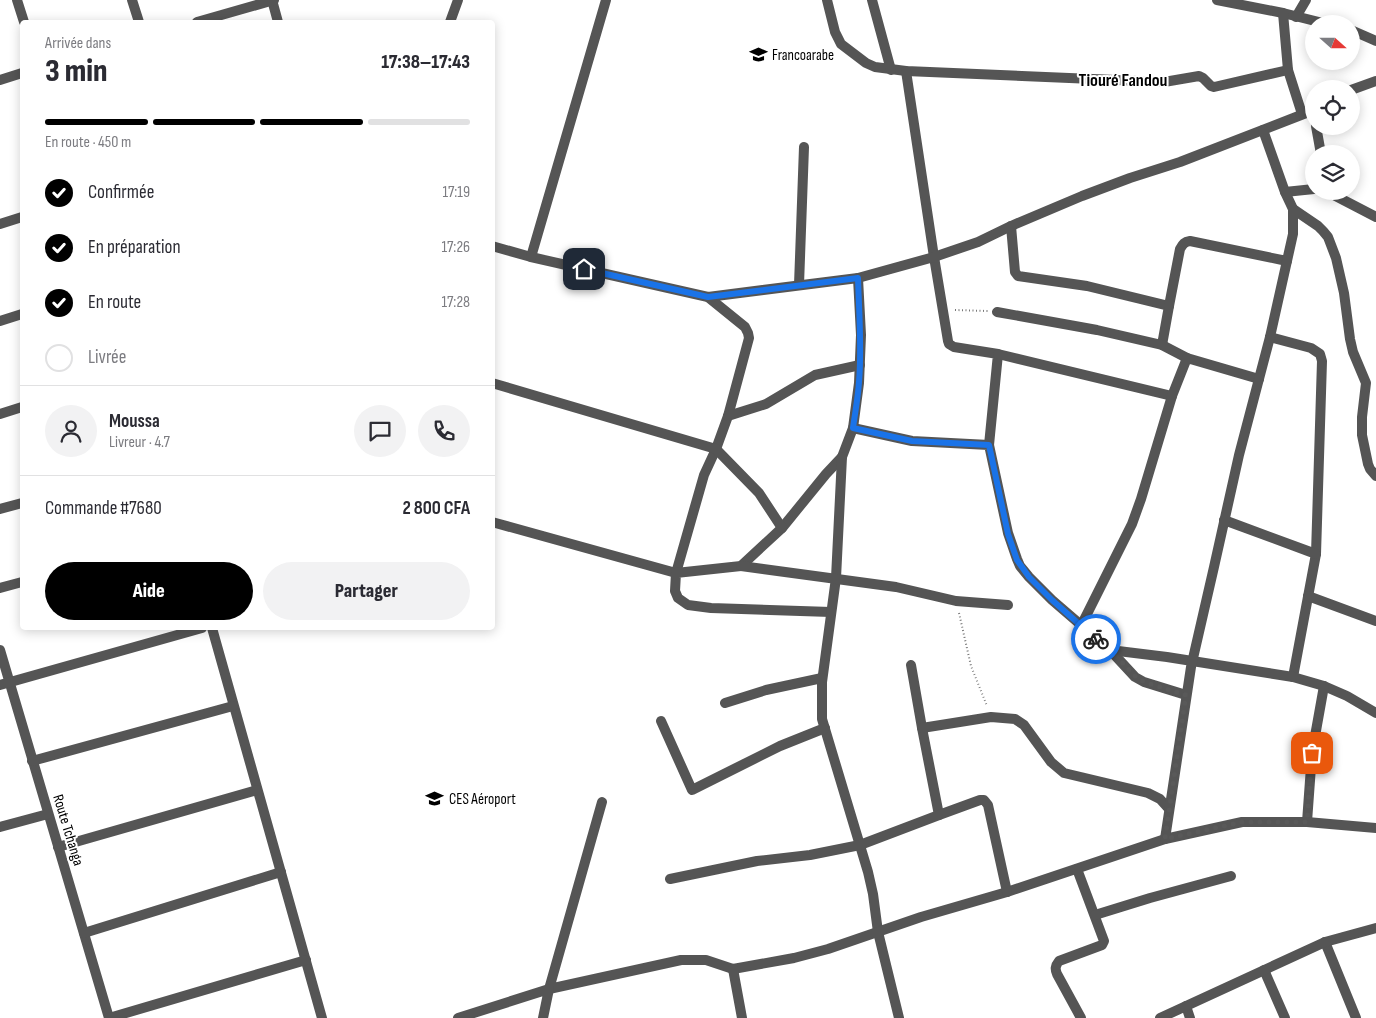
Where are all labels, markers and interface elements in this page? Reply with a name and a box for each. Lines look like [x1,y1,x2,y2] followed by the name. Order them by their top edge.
[1305,15,1360,70] north arrow
[1305,15,1360,200] map controls
[45,34,111,53] text: Arrivée dans
[748,45,768,65] school or university icon: Francoarabe
[772,46,834,65] place label: Francoarabe
[381,51,470,74] text: 17:38–17:43
[45,52,107,91] text: 3 min
[1079,70,1168,91] district label: Tiouré Fandou
[1305,80,1360,135] button: locate
[45,133,131,152] text: En route · 450 m
[1305,145,1360,200] button: layers
[45,179,73,207] icon: check
[88,181,154,204] text: Confirmée
[442,183,470,202] text: 17:19
[45,234,73,262] icon: check
[88,236,181,259] text: En préparation
[442,238,470,257] text: 17:26
[563,248,605,290] pin
[570,255,598,283] icon: home
[45,289,73,317] icon: check
[88,291,141,314] text: En route
[442,293,470,312] text: 17:28
[88,346,126,369] text: Livrée
[45,405,97,457] button: person
[354,405,406,457] button: chat
[418,405,470,457] button: phone
[109,410,160,433] text: Moussa
[109,433,170,452] text: Livreur · 4.7
[45,497,162,520] text: Commande #7680
[402,497,470,520] text: 2 800 CFA
[45,562,253,620] button: Aide
[263,562,470,620] button: Partager
[1071,614,1121,664] courier
[1082,625,1110,653] icon: bike
[1291,732,1333,774] pin
[1298,739,1326,767] icon: bag
[425,789,445,809] school or university icon: CES Aéroport
[449,790,516,809] place label: CES Aéroport
[48,792,88,868] street label: Route Tchanga

